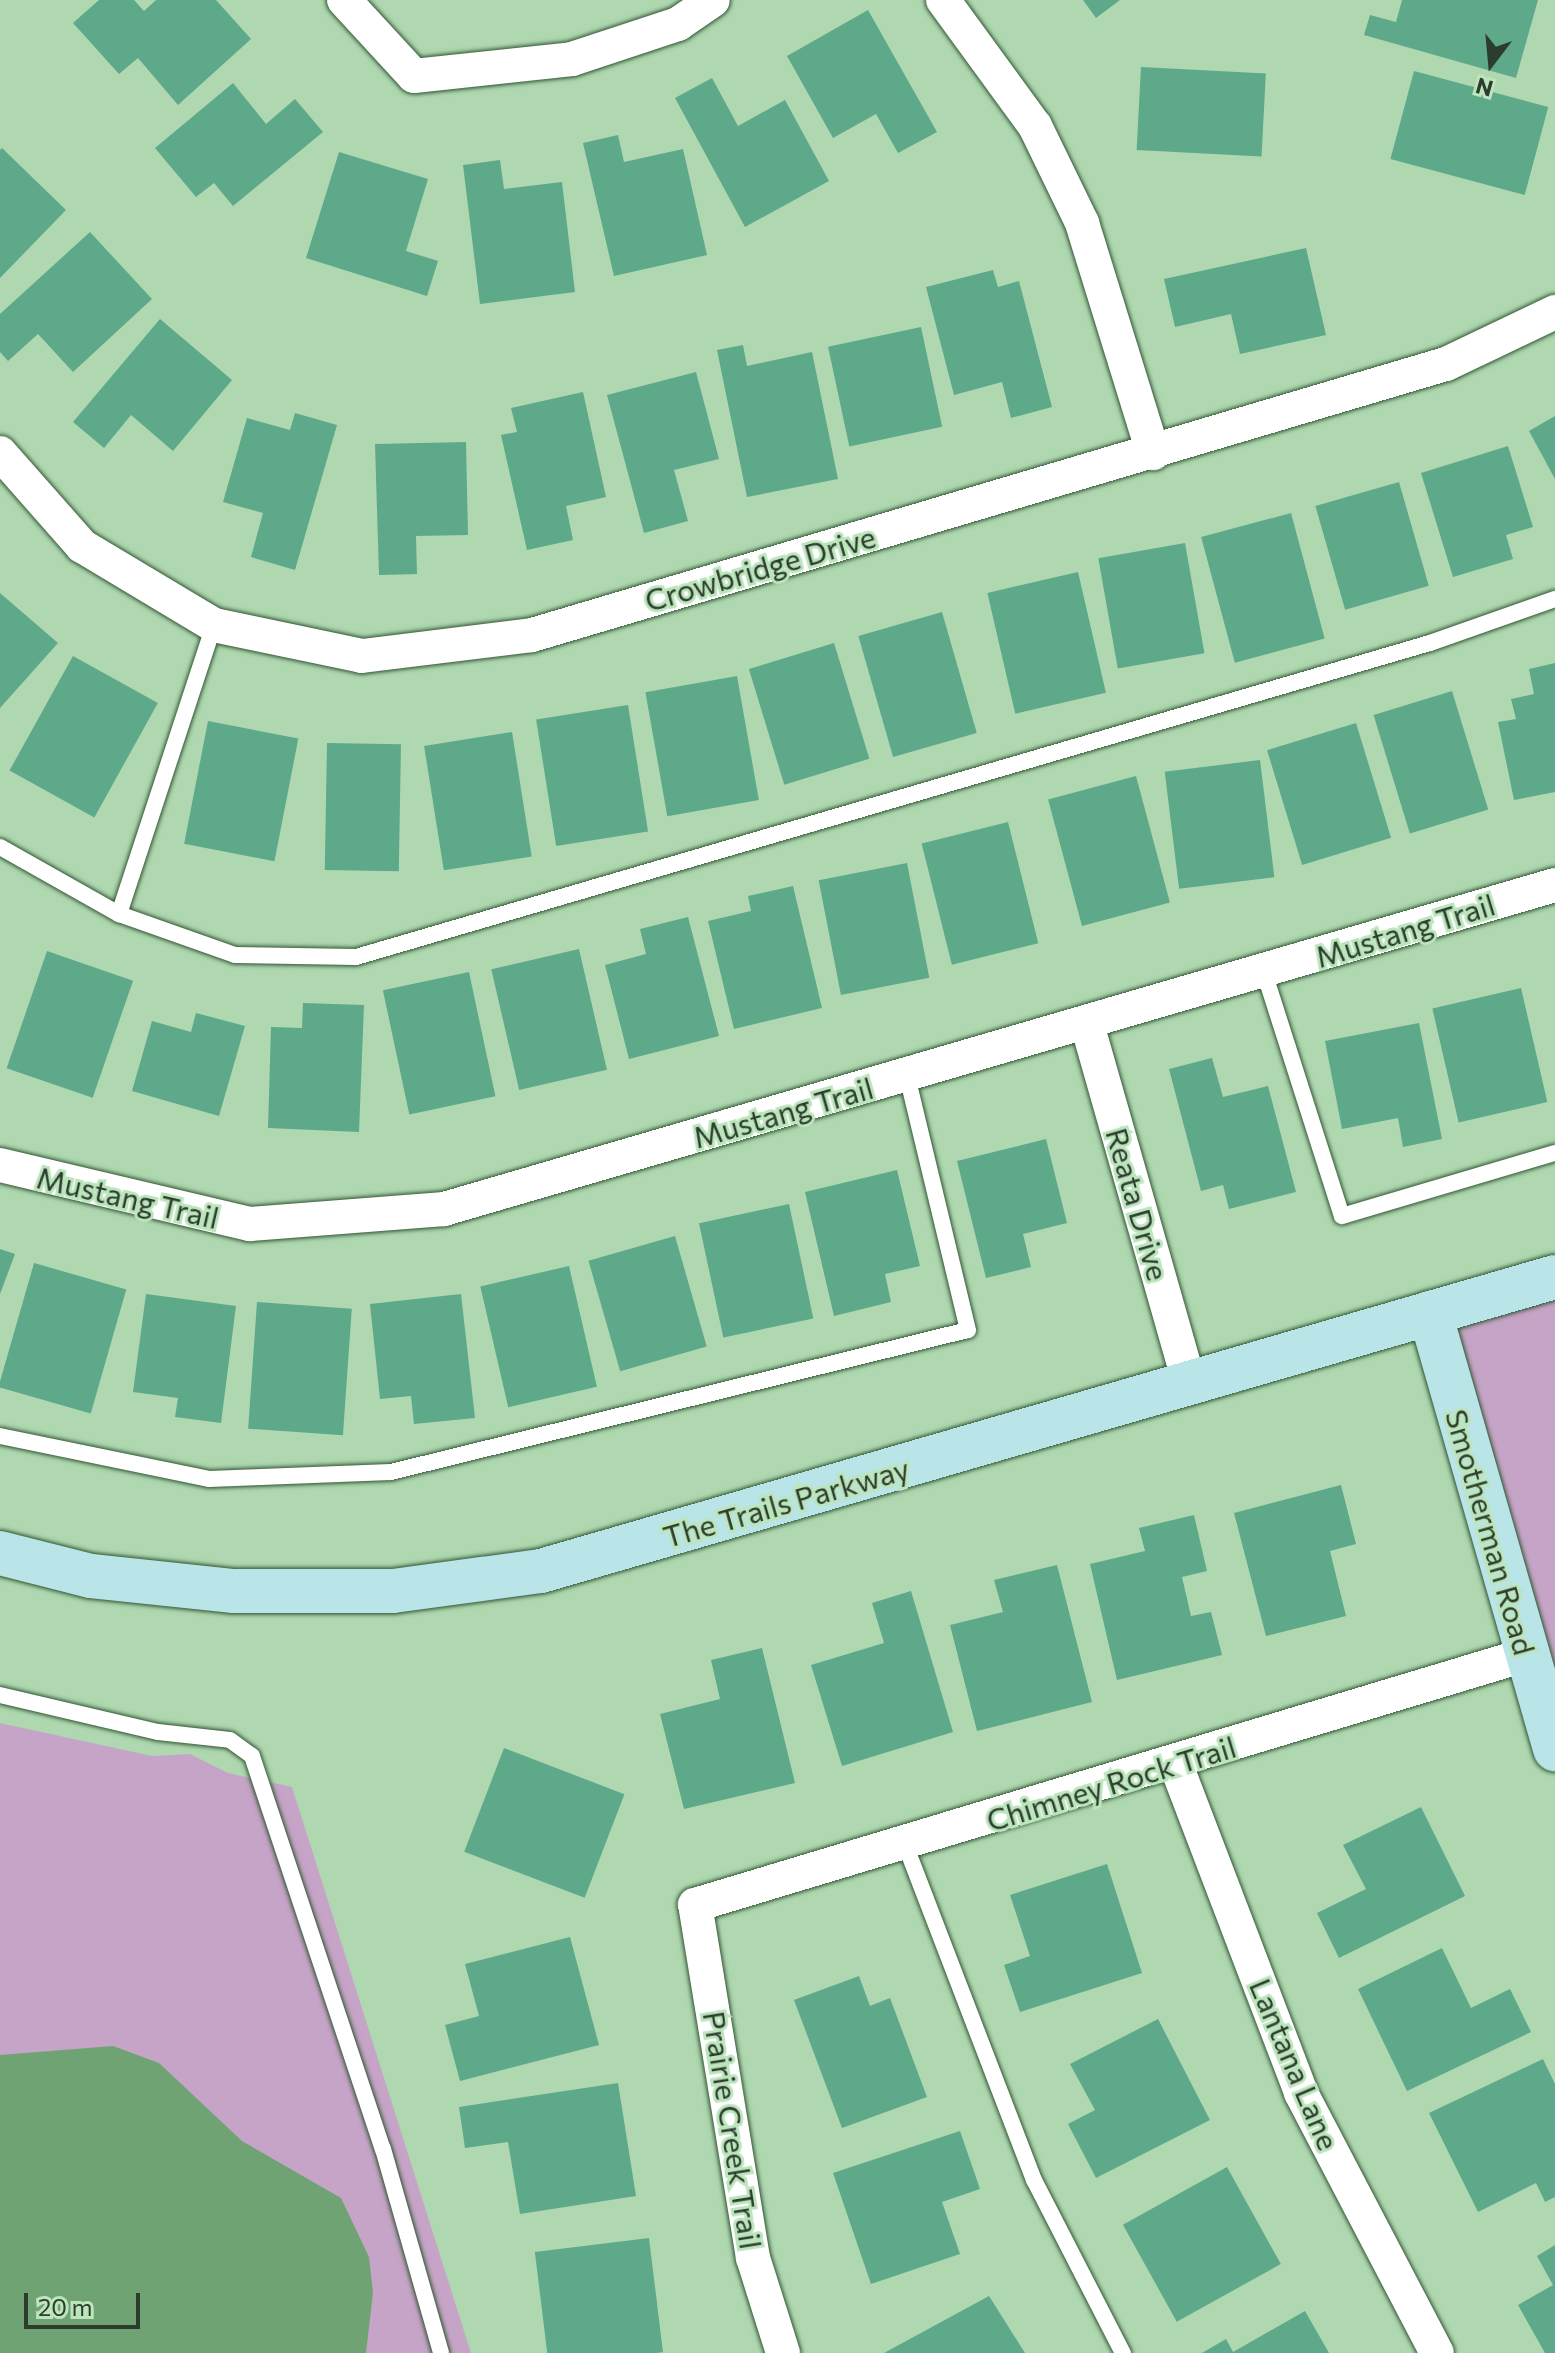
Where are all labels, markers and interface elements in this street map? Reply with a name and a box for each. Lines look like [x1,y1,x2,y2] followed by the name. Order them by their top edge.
[1451,24,1531,104] north arrow
[1473,72,1496,103] text: N
[641,518,879,618] street label: Crowbridge Drive
[1311,886,1499,974] street label: Mustang Trail
[689,1069,877,1155] street label: Mustang Trail
[1099,1124,1177,1284] street label: Reata Drive
[34,1159,222,1235] street label: Mustang Trail
[1439,1405,1543,1659] street label: Smotherman Road
[659,1450,913,1554] street label: The Trails Parkway
[982,1728,1240,1838] street label: Chimney Rock Trail
[1243,1973,1347,2155] street label: Lantana Lane
[696,2009,770,2251] street label: Prairie Creek Trail
[28,2277,144,2327] scale bar
[38,2292,92,2321] text: 20 m

